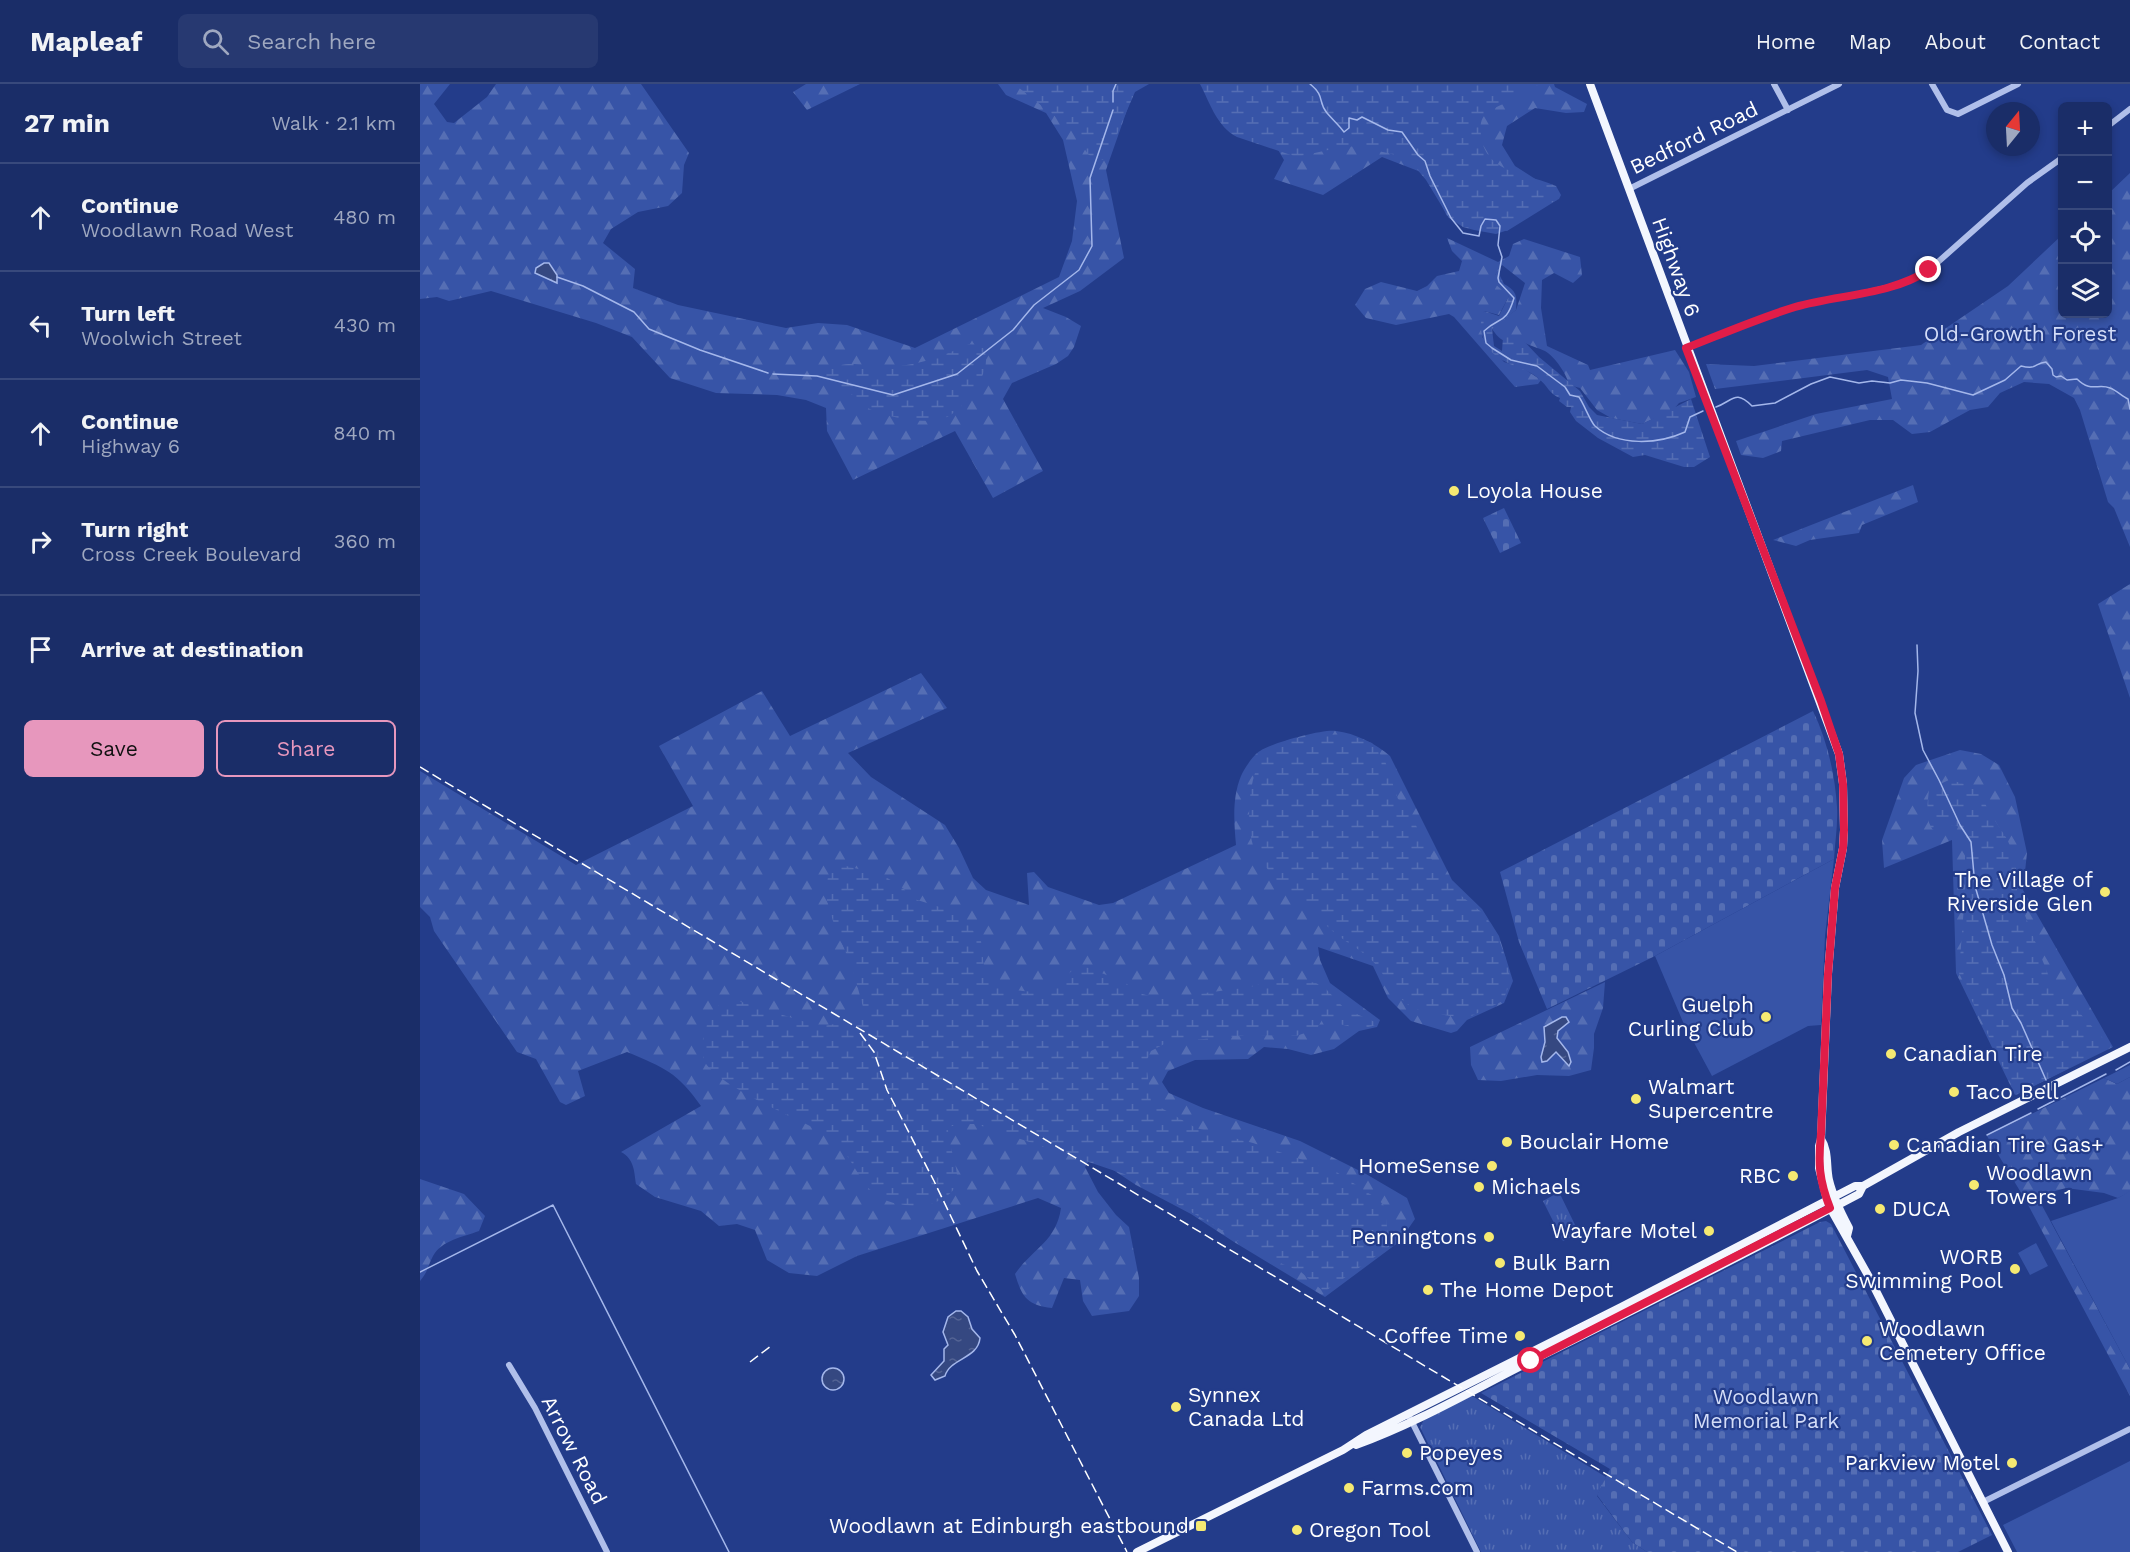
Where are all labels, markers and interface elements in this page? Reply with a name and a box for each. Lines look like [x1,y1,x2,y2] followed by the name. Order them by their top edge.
[178,14,598,68] search box
[30,25,142,58] text: Mapleaf
[199,25,232,58] icon: search
[247,29,376,54] text: Search here
[1756,29,1816,54] text: Home
[1849,29,1892,54] text: Map
[1925,29,1986,54] text: About
[2019,29,2100,54] text: Contact
[1626,96,1762,179] street label: Bedford Road
[1986,102,2040,156] north arrow
[2058,102,2112,318] map controls
[2058,102,2112,156] button: +
[24,108,110,138] text: 27 min
[271,111,396,135] text: Walk · 2.1 km
[2058,156,2112,210] button: −
[81,193,179,218] text: Continue
[24,201,57,234] icon: ahead
[333,205,396,229] text: 480 m
[2058,210,2112,264] button: locate
[1647,214,1706,320] street label: Highway 6
[81,218,293,242] text: Woodlawn Road West
[1915,256,1941,282] route end
[2058,264,2112,318] button: layers
[81,301,175,326] text: Turn left
[24,309,57,342] icon: left
[334,313,396,337] text: 430 m
[1924,321,2117,346] park label: Old-Growth Forest
[81,326,242,350] text: Woolwich Street
[81,409,179,434] text: Continue
[24,417,57,450] icon: ahead
[333,421,396,445] text: 840 m
[81,434,180,458] text: Highway 6
[1466,478,1603,503] place label: Loyola House
[1447,484,1461,498] marker: Loyola House
[81,517,188,542] text: Turn right
[24,525,57,558] icon: right
[334,529,396,553] text: 360 m
[81,542,301,566] text: Cross Creek Boulevard
[24,633,57,666] icon: arrive
[81,637,304,662] text: Arrive at destination
[24,720,204,777] button: Save
[216,720,396,777] button: Share
[1947,867,2093,916] place label: The Village of Riverside Glen
[2098,885,2112,899] marker: The Village of Riverside Glen
[1628,992,1754,1041] place label: Guelph Curling Club
[1759,1010,1773,1024] marker: Guelph Curling Club
[1903,1041,2043,1066] place label: Canadian Tire
[1884,1047,1898,1061] marker: Canadian Tire
[1648,1074,1774,1123] place label: Walmart Supercentre
[1966,1079,2059,1104] place label: Taco Bell
[1947,1085,1961,1099] marker: Taco Bell
[1629,1092,1643,1106] marker: Walmart Supercentre
[1519,1129,1669,1154] place label: Bouclair Home
[1906,1132,2104,1157] place label: Canadian Tire Gas+
[1500,1135,1514,1149] marker: Bouclair Home
[1887,1138,1901,1152] marker: Canadian Tire Gas+
[1358,1153,1480,1178] place label: HomeSense
[1485,1159,1499,1173] marker: HomeSense
[1986,1160,2092,1209] place label: Woodlawn Towers 1
[1739,1163,1781,1188] place label: RBC
[1786,1169,1800,1183] marker: RBC
[1491,1174,1581,1199] place label: Michaels
[1967,1178,1981,1192] marker: Woodlawn Towers 1
[1472,1180,1486,1194] marker: Michaels
[1892,1196,1950,1221] place label: DUCA
[1873,1202,1887,1216] marker: DUCA
[1551,1218,1698,1243] place label: Wayfare Motel
[1351,1224,1477,1249] place label: Penningtons
[1702,1224,1716,1238] marker: Wayfare Motel
[1482,1230,1496,1244] marker: Penningtons
[1845,1244,2004,1293] place label: WORB Swimming Pool
[1512,1250,1611,1275] place label: Bulk Barn
[1493,1256,1507,1270] marker: Bulk Barn
[2008,1262,2022,1276] marker: WORB Swimming Pool
[1440,1277,1614,1302] place label: The Home Depot
[1421,1283,1435,1297] marker: The Home Depot
[1879,1316,2046,1365] place label: Woodlawn Cemetery Office
[1384,1323,1508,1348] place label: Coffee Time
[1513,1329,1527,1343] marker: Coffee Time
[1860,1334,1874,1348] marker: Woodlawn Cemetery Office
[1517,1347,1543,1373] route start
[1188,1382,1305,1431] place label: Synnex Canada Ltd
[1693,1384,1839,1433] park label: Woodlawn Memorial Park
[536,1391,612,1508] street label: Arrow Road
[1169,1400,1183,1414] marker: Synnex Canada Ltd
[1419,1440,1503,1465] place label: Popeyes
[1400,1446,1414,1460] marker: Popeyes
[1845,1450,2001,1475] place label: Parkview Motel
[2005,1456,2019,1470] marker: Parkview Motel
[1361,1475,1474,1500] place label: Farms.com
[1342,1481,1356,1495] marker: Farms.com
[829,1513,1189,1538] place label: Woodlawn at Edinburgh eastbound
[1309,1517,1431,1542] place label: Oregon Tool
[1194,1519,1208,1533] marker: Woodlawn at Edinburgh eastbound
[1290,1523,1304,1537] marker: Oregon Tool

